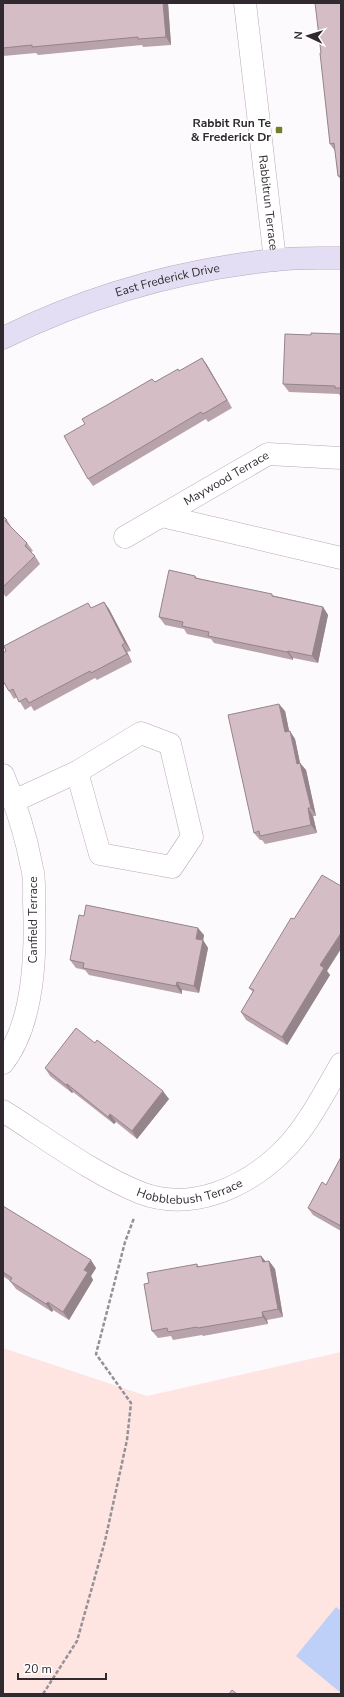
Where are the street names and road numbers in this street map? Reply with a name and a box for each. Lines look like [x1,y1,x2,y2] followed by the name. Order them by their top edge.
[255,154,282,251] street label: Rabbitrun Terrace
[113,260,221,300] street label: East Frederick Drive
[181,447,272,509] street label: Maywood Terrace
[25,876,41,964] street label: Canfield Terrace
[134,1175,245,1208] street label: Hobblebush Terrace

